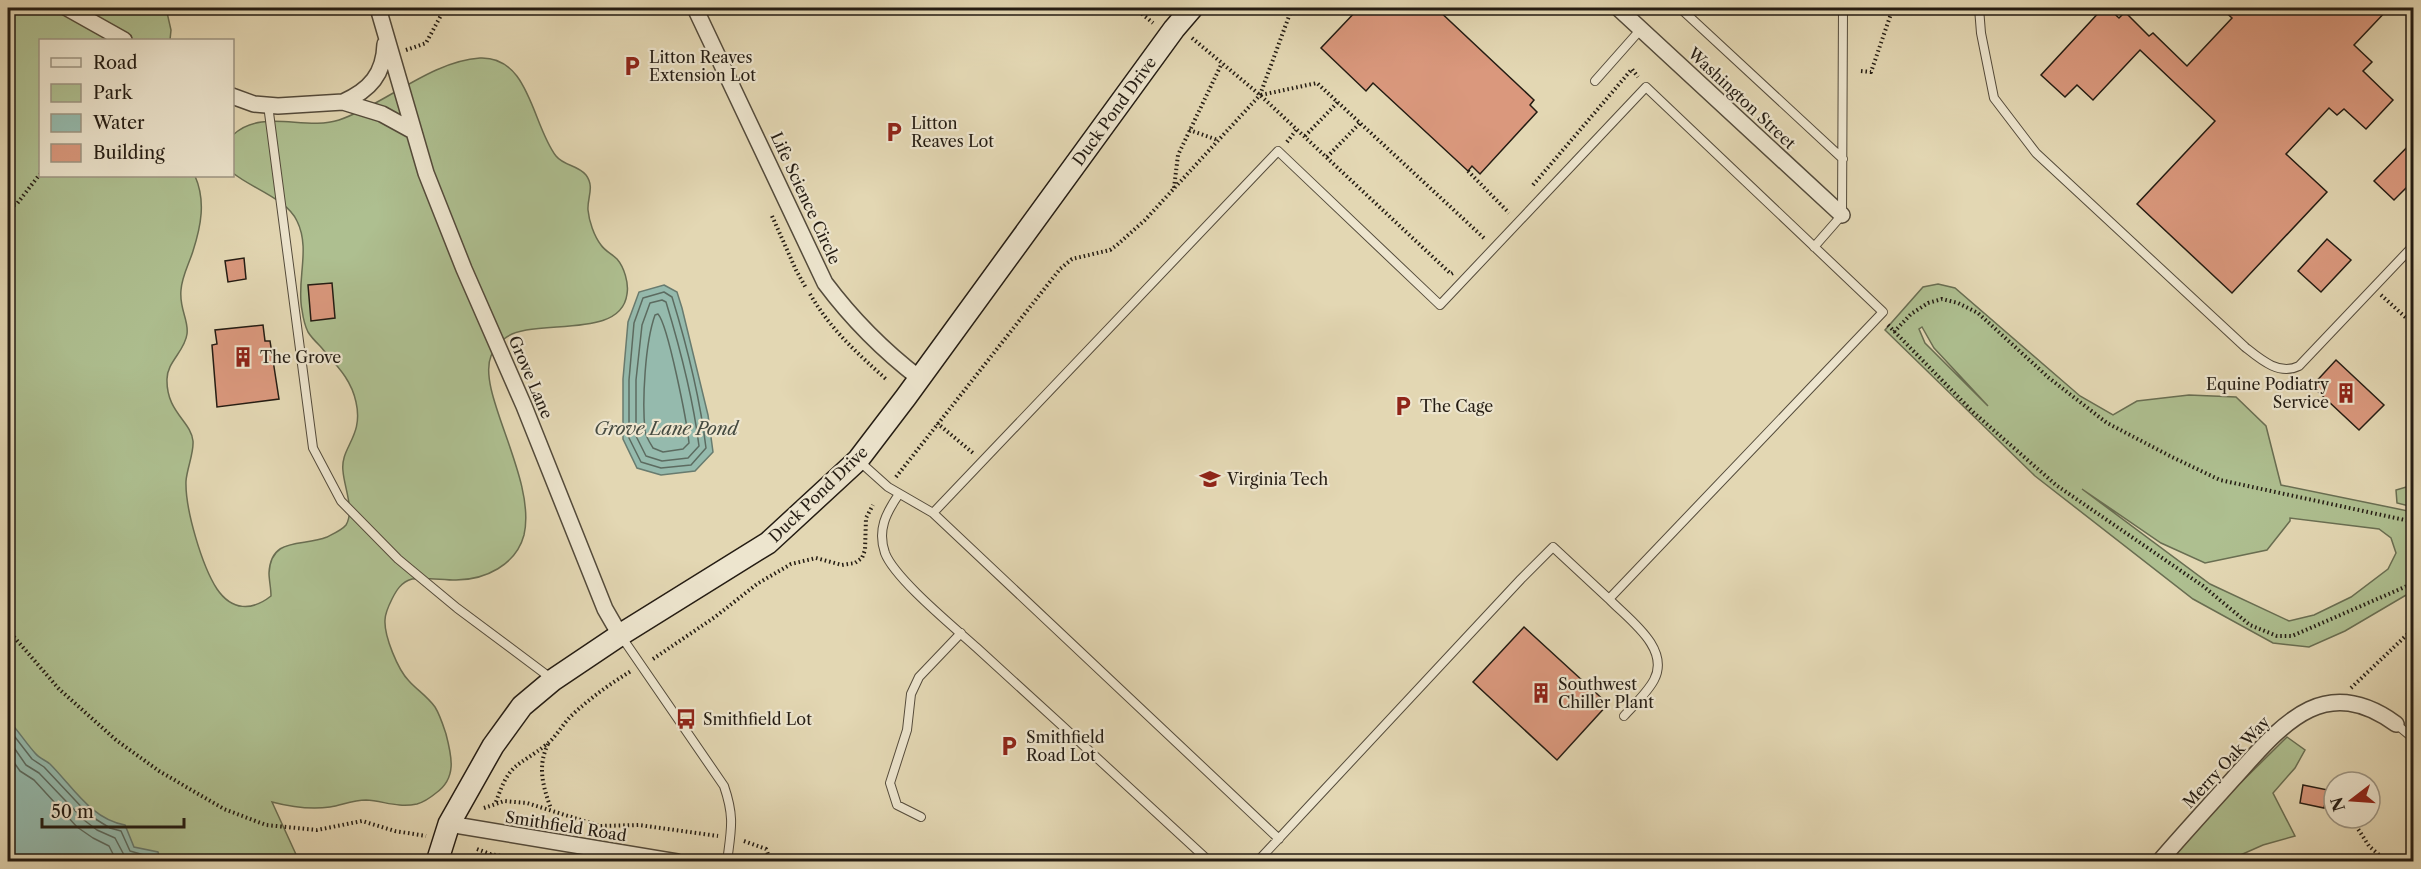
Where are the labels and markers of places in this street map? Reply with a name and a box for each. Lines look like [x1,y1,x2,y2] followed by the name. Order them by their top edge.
[649,47,756,85] place label: Litton Reaves Extension Lot
[620,54,644,78] parking icon: Litton Reaves Extension Lot
[911,113,994,151] place label: Litton Reaves Lot
[882,120,906,144] parking icon: Litton Reaves Lot
[231,345,255,369] building icon: The Grove
[260,347,341,367] place label: The Grove
[2206,374,2330,412] place label: Equine Podiatry Service
[2334,381,2358,405] building icon: Equine Podiatry Service
[1391,394,1415,418] parking icon: The Cage
[1420,396,1493,416] place label: The Cage
[1198,467,1222,491] school or university icon: Virginia Tech
[1226,469,1328,489] place label: Virginia Tech
[1558,674,1654,712] place label: Southwest Chiller Plant
[1529,681,1553,705] building icon: Southwest Chiller Plant
[674,707,698,731] bus stop icon: Smithfield Lot
[703,709,812,729] place label: Smithfield Lot
[1026,727,1105,765] place label: Smithfield Road Lot
[997,734,1021,758] parking icon: Smithfield Road Lot

